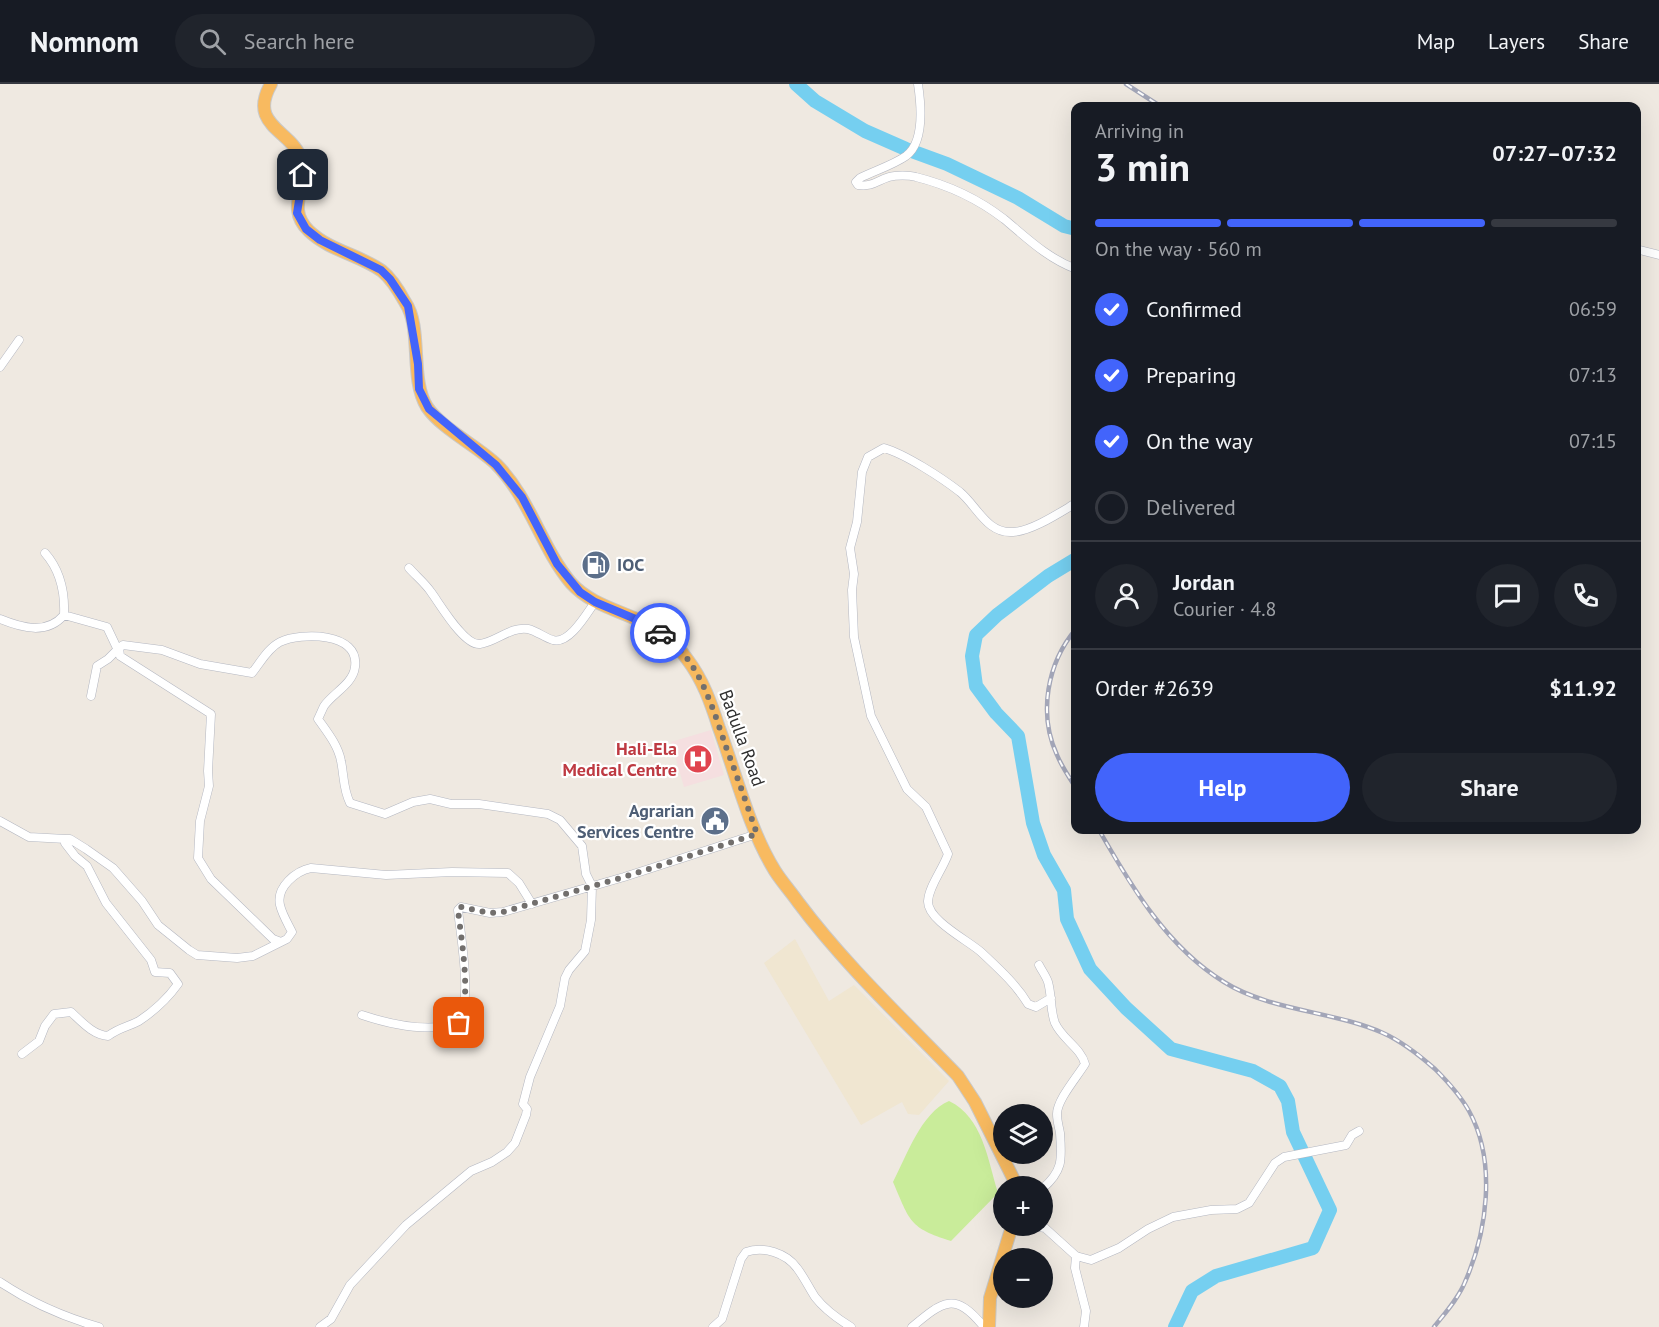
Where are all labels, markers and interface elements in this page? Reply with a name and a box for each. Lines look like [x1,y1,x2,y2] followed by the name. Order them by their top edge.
[175,14,595,68] search box
[30,23,139,60] text: Nomnom
[196,25,229,58] icon: search
[244,27,355,55] text: Search here
[1417,28,1455,55] text: Map
[1488,28,1545,55] text: Layers
[1578,28,1629,55] text: Share
[1095,118,1184,144] text: Arriving in
[1492,139,1617,167] text: 07:27–07:32
[1095,141,1190,192] text: 3 min
[277,149,328,200] pin
[286,158,319,191] icon: home
[1095,236,1262,262] text: On the way · 560 m
[1095,293,1128,326] icon: check
[1146,295,1242,323] text: Confirmed
[1569,296,1617,322] text: 06:59
[1095,359,1128,392] icon: check
[1146,361,1236,389] text: Preparing
[1569,362,1617,388] text: 07:13
[1095,425,1128,458] icon: check
[1146,427,1253,455] text: On the way
[1569,428,1617,454] text: 07:15
[1146,493,1236,521] text: Delivered
[580,549,612,581] fuel station icon: IOC
[617,553,644,576] place label: IOC
[1095,564,1158,627] button: person
[1476,564,1539,627] button: chat
[1554,564,1617,627] button: phone
[1173,568,1235,596] text: Jordan
[1173,596,1276,622] text: Courier · 4.8
[630,603,690,663] courier
[644,617,677,650] icon: car
[1095,674,1214,702] text: Order #2639
[1549,674,1617,702] text: $11.92
[714,686,771,789] street label: Badulla Road
[562,737,677,781] place label: Hali-Ela Medical Centre
[682,743,714,775] hospital icon: Hali-Ela Medical Centre
[1095,753,1350,822] button: Help
[1362,753,1617,822] button: Share
[577,799,694,843] place label: Agrarian Services Centre
[699,805,731,837] public building icon: Agrarian Services Centre
[433,997,484,1048] pin
[442,1006,475,1039] icon: bag
[993,1104,1053,1308] map controls
[993,1104,1053,1164] button: layers
[993,1176,1053,1236] button: +
[993,1248,1053,1308] button: −

